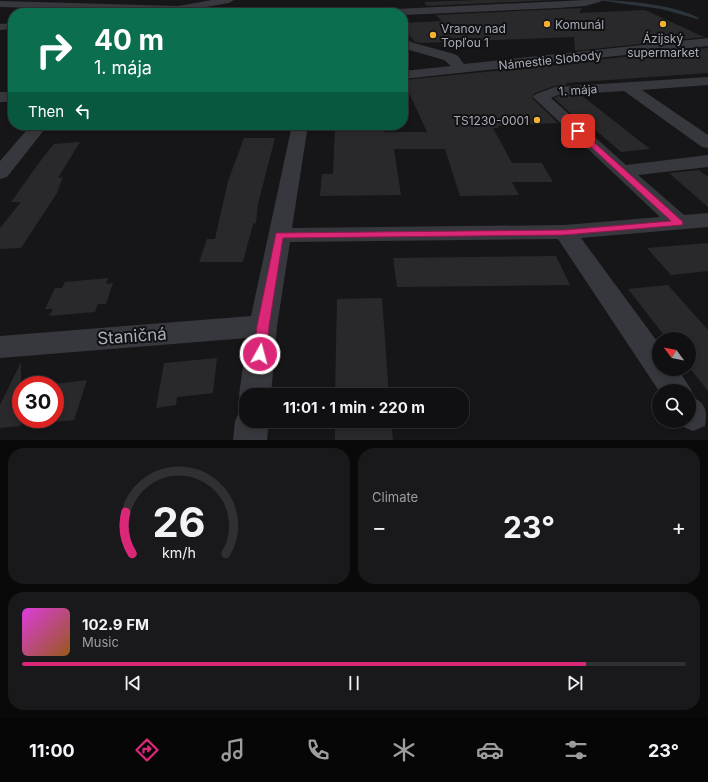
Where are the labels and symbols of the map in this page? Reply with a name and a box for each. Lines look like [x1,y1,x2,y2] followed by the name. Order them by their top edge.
[555,17,604,32] place label: Komunál
[542,19,552,29] marker: Komunál
[658,19,668,29] marker: Ázijský supermarket
[441,21,506,50] place label: Vranov nad Topľou 1
[428,30,438,40] marker: Vranov nad Topľou 1
[627,31,699,60] place label: Ázijský supermarket
[498,47,602,73] street label: Námestie Slobody
[558,81,598,99] street label: 1. mája
[453,113,529,128] place label: TS1230-0001
[561,114,595,148] pin
[532,115,542,125] marker: TS1230-0001
[97,324,167,348] street label: Staničná
[652,332,696,376] north arrow
[239,333,281,375] position arrow
[12,376,64,428] speed limit sign: 30

